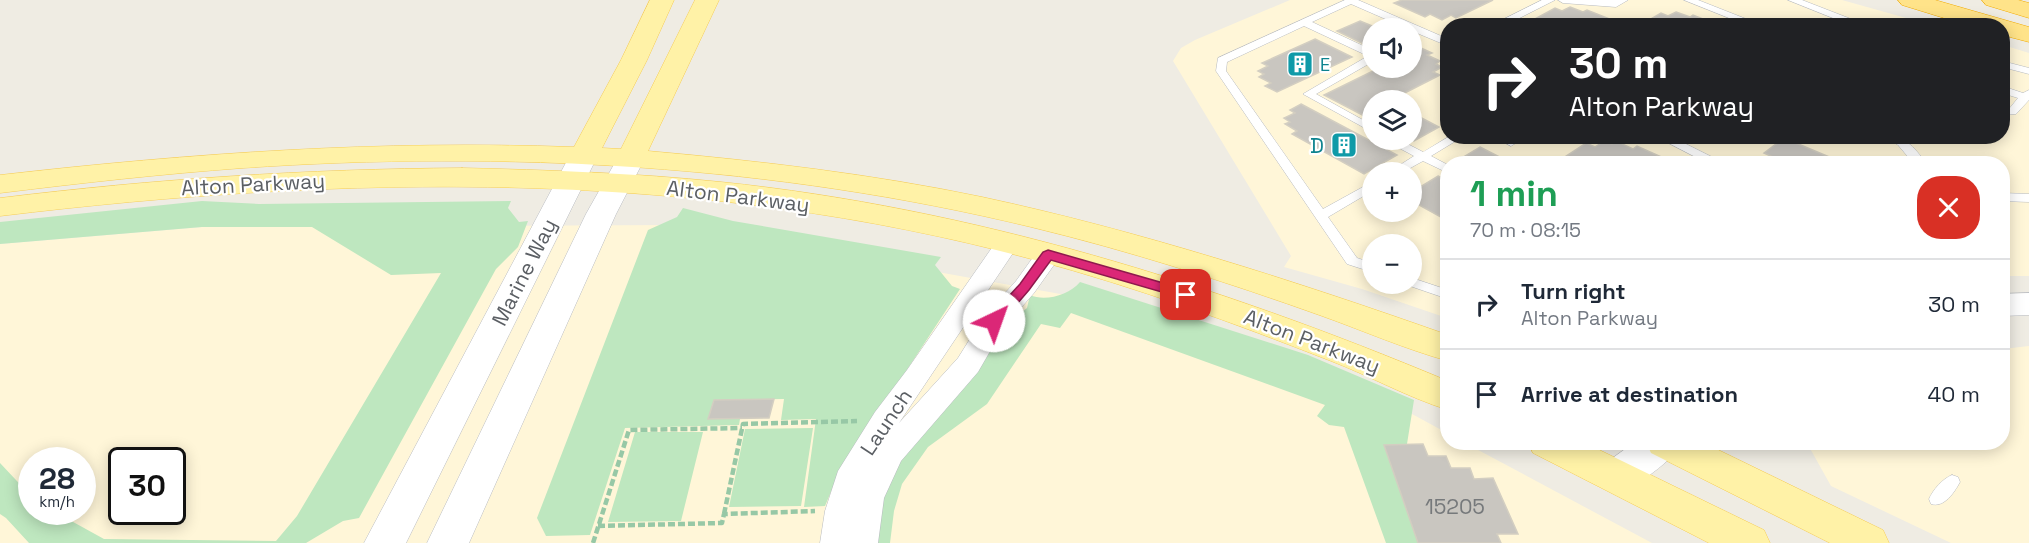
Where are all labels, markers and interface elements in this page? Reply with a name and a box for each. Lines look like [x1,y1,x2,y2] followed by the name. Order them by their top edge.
[1362,18,1422,294] map controls
[1362,18,1422,78] button: sound
[1569,37,1668,90] text: 30 m
[1470,42,1548,120] icon: right
[1285,49,1315,79] building icon: E
[1320,53,1330,76] place label: E
[1569,89,1754,124] text: Alton Parkway
[1362,90,1422,150] button: layers
[1329,130,1359,160] building icon: D
[1310,132,1324,159] place label: D
[1362,162,1422,222] button: +
[180,167,326,201] street label: Alton Parkway
[1470,171,1558,217] text: 1 min
[665,174,811,218] street label: Alton Parkway
[1917,176,1980,239] button: close
[485,214,563,330] street label: Marine Way
[1470,217,1581,243] text: 70 m · 08:15
[1362,234,1422,294] button: −
[1160,269,1211,320] pin
[1521,277,1626,305] text: Turn right
[1169,278,1202,311] icon: arrive
[1470,288,1503,321] icon: right
[962,289,1026,353] position arrow
[1928,290,1980,318] text: 30 m
[1240,303,1384,379] street label: Alton Parkway
[1521,305,1658,331] text: Alton Parkway
[1470,378,1503,411] icon: arrive
[1521,380,1738,408] text: Arrive at destination
[1928,380,1980,408] text: 40 m
[854,384,918,460] street label: Launch
[108,447,186,525] speed limit sign: 30
[39,459,75,498] text: 28
[39,492,75,511] text: km/h
[1425,493,1485,520] house number: 15205

